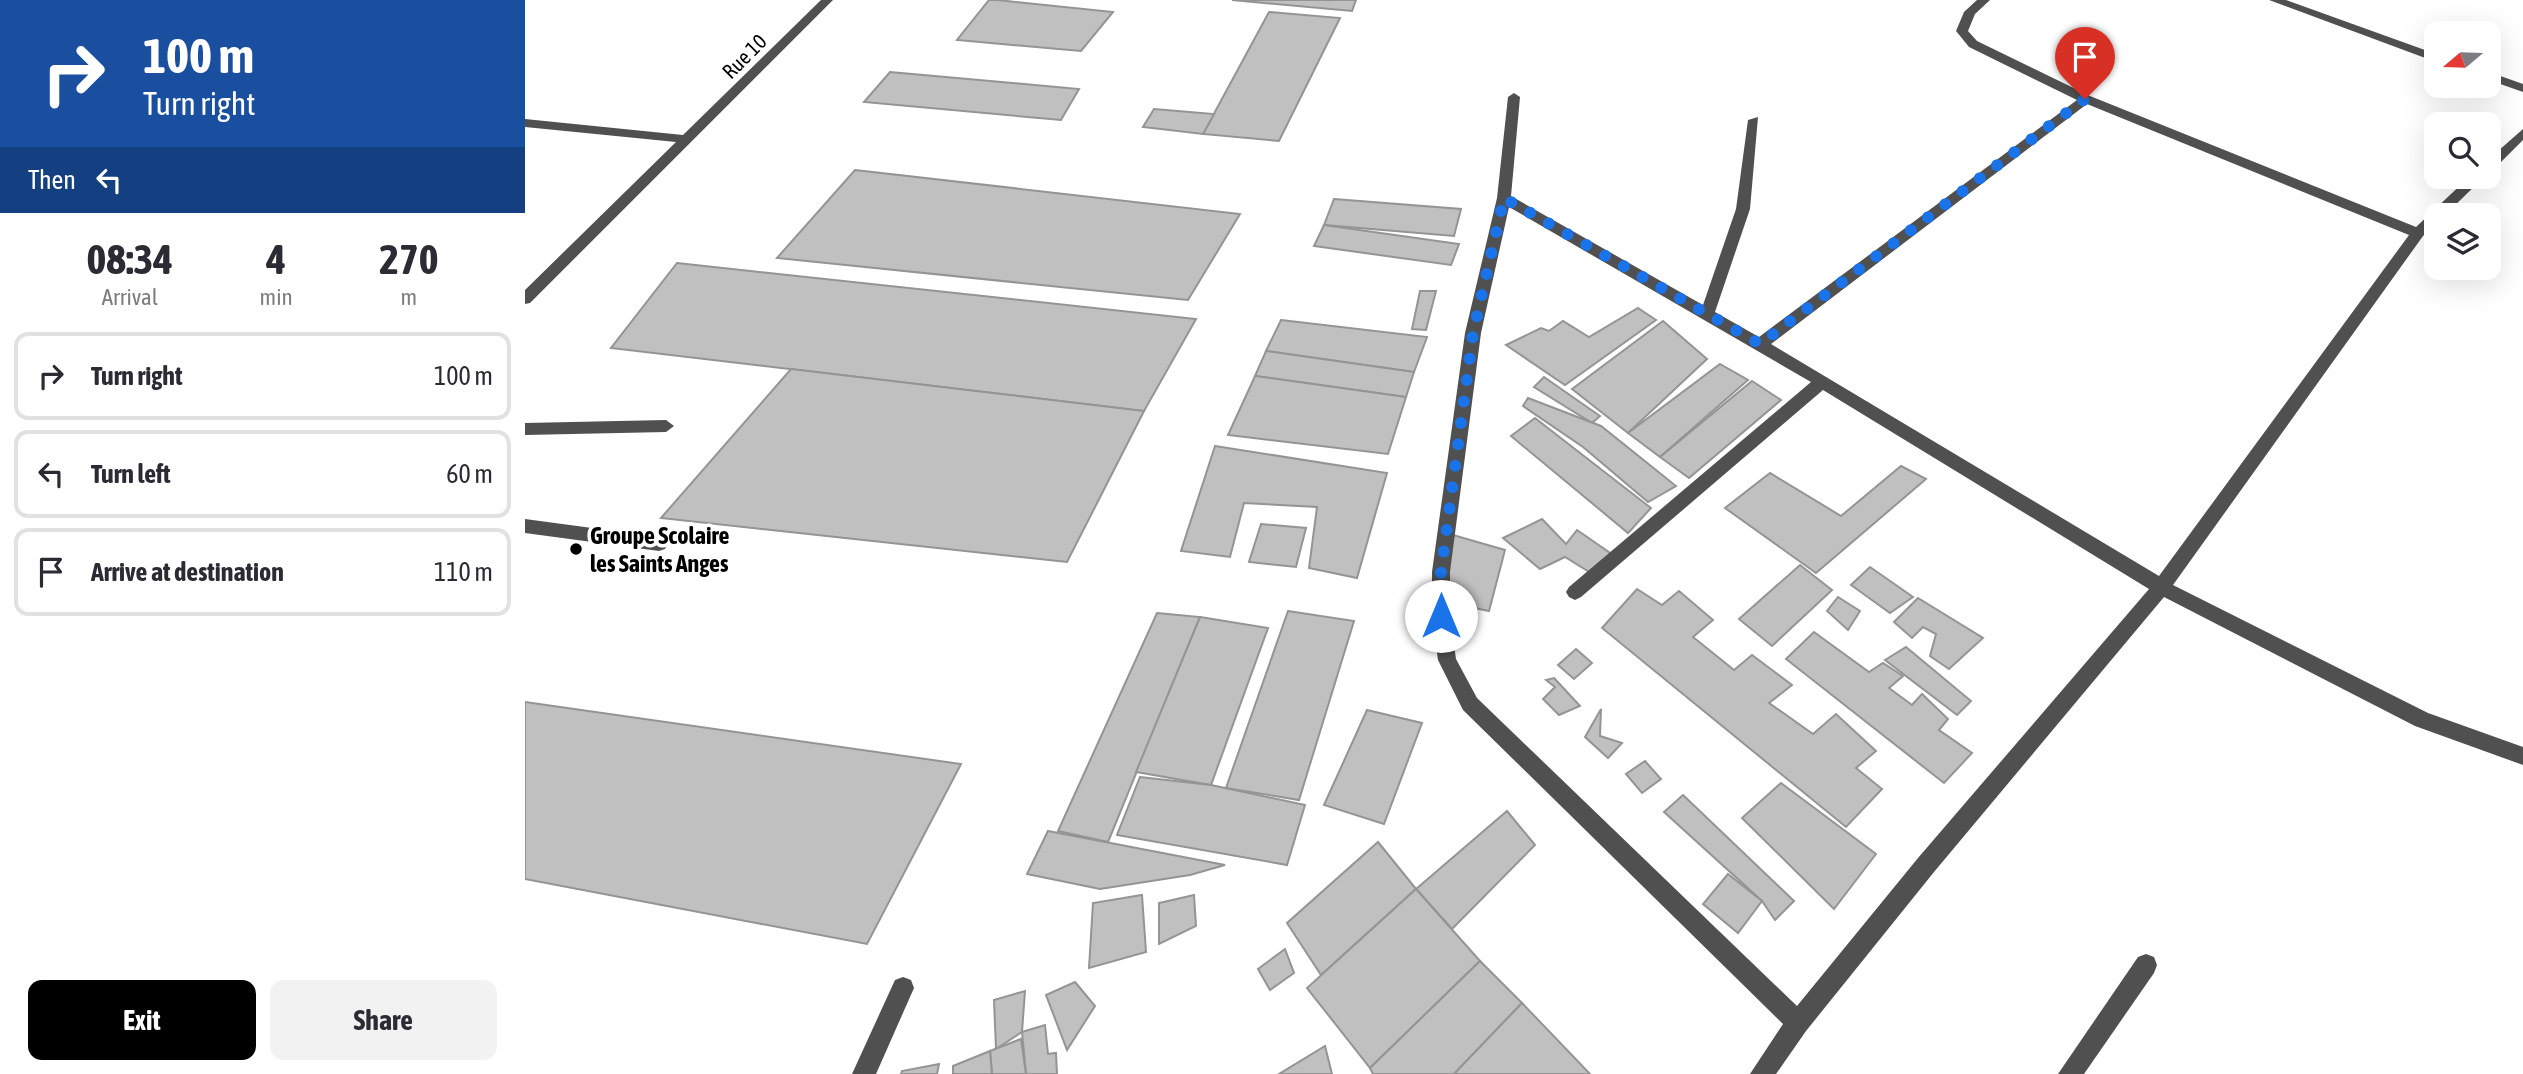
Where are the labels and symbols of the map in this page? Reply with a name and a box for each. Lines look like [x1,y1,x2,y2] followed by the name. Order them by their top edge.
[2424,21,2501,98] north arrow
[2055,27,2115,99] pin
[717,29,771,83] street label: Rue 10
[590,522,730,577] place label: Groupe Scolaire les Saints Anges
[568,541,584,557] marker: Groupe Scolaire les Saints Anges
[1404,579,1478,653] position arrow

